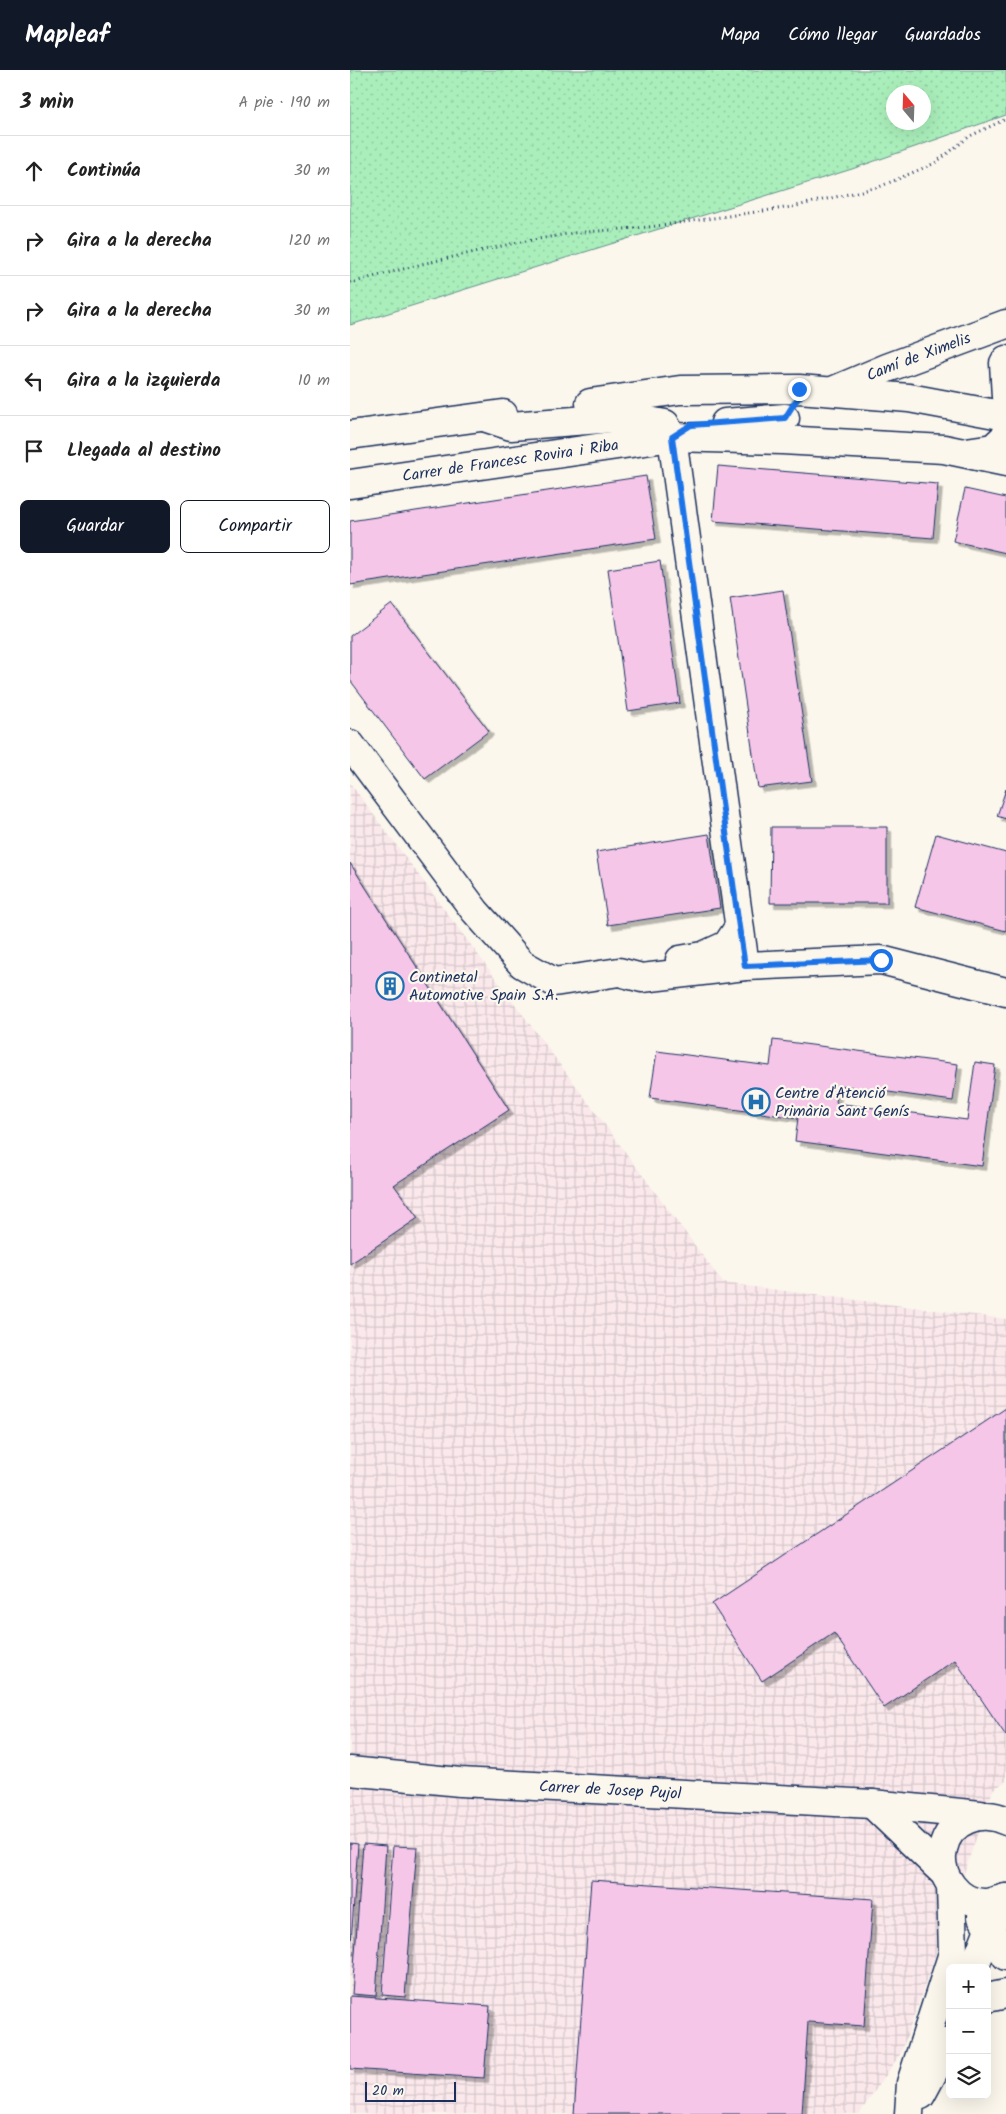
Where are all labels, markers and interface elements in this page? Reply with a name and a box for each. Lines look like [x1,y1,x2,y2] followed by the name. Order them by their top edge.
[25,16,109,55] text: Mapleaf
[721,21,760,50] text: Mapa
[788,21,877,50] text: Cómo llegar
[905,21,981,50] text: Guardados
[886,85,931,130] north arrow
[20,86,74,119] text: 3 min
[239,90,330,115] text: A pie · 190 m
[67,156,141,186] text: Continúa
[20,157,48,185] icon: ahead
[294,158,330,183] text: 30 m
[67,226,212,256] text: Gira a la derecha
[20,227,48,255] icon: right
[289,228,330,253] text: 120 m
[67,296,212,326] text: Gira a la derecha
[20,297,48,325] icon: right
[294,298,330,323] text: 30 m
[862,326,975,388] street label: Camí de Ximelis
[67,366,220,396] text: Gira a la izquierda
[20,367,48,395] icon: left
[298,368,330,393] text: 10 m
[788,378,811,401] route end
[400,432,620,489] street label: Carrer de Francesc Rovira i Riba
[67,436,221,466] text: Llegada al destino
[20,437,48,465] icon: arrive
[20,500,170,553] button: Guardar
[180,500,330,553] button: Compartir
[870,949,893,972] route start
[409,965,558,1008] place label: Continetal Automotive Spain S.A.
[375,971,405,1001] building icon: Continetal Automotive Spain S.A.
[775,1081,910,1124] place label: Centre d'Atenció Primària Sant Genís
[741,1087,771,1117] hospital icon: Centre d'Atenció Primària Sant Genís
[538,1774,682,1806] street label: Carrer de Josep Pujol
[946,1964,991,2099] map controls
[946,1964,991,2009] button: +
[946,2009,991,2054] button: −
[946,2054,991,2099] button: layers
[365,2079,456,2102] scale bar
[372,2080,404,2102] text: 20 m

